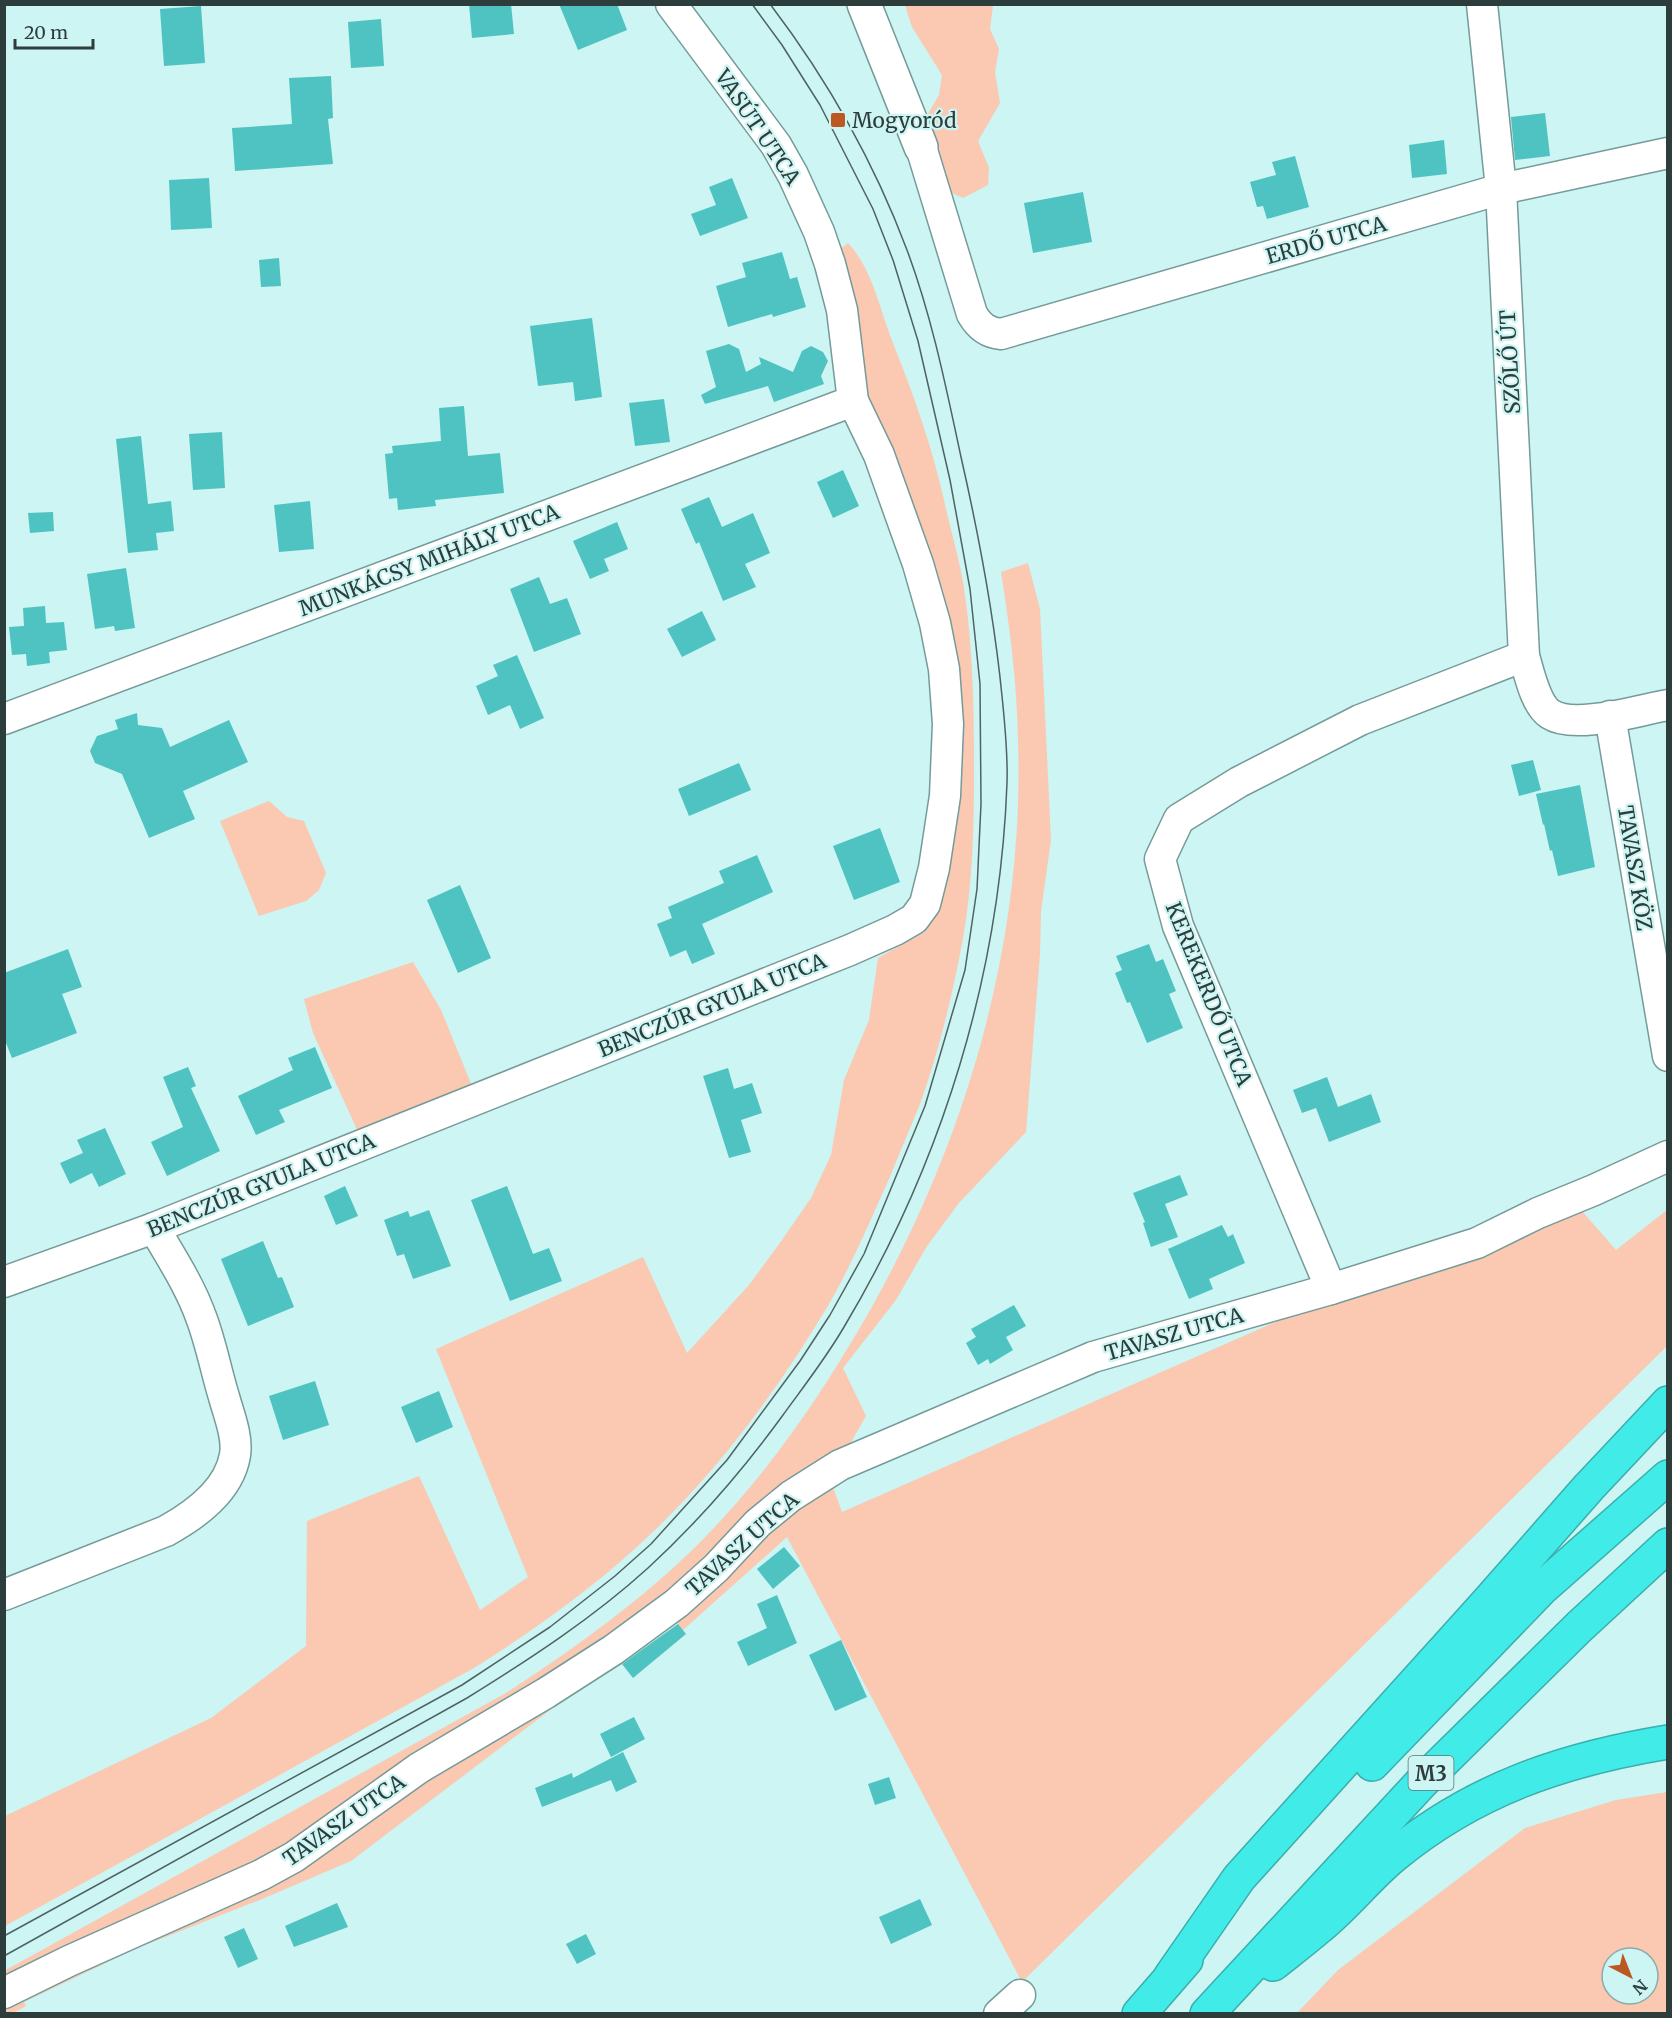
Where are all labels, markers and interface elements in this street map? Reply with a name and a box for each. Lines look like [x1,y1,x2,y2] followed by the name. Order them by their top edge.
[15,12,93,50] scale bar
[24,21,68,44] text: 20 m
[709,63,808,190] street label: VASÚT UTCA
[852,107,957,134] place label: Mogyoród
[829,111,847,129] marker: Mogyoród
[1262,209,1389,270] street label: ERDŐ UTCA
[1493,309,1526,415] street label: SZŐLŐ ÚT
[295,497,563,622] street label: MUNKÁCSY MIHÁLY UTCA
[1612,803,1658,933] street label: TAVASZ KÖZ
[1160,898,1259,1090] street label: KEREKERDŐ UTCA
[594,946,830,1063] street label: BENCZÚR GYULA UTCA
[143,1126,379,1243] street label: BENCZÚR GYULA UTCA
[1102,1301,1247,1367] street label: TAVASZ UTCA
[680,1486,804,1602] street label: TAVASZ UTCA
[1408,1756,1454,1790] road number: M3
[278,1768,410,1872] street label: TAVASZ UTCA
[1600,1946,1660,2006] north arrow
[1628,1975,1651,1999] text: N

